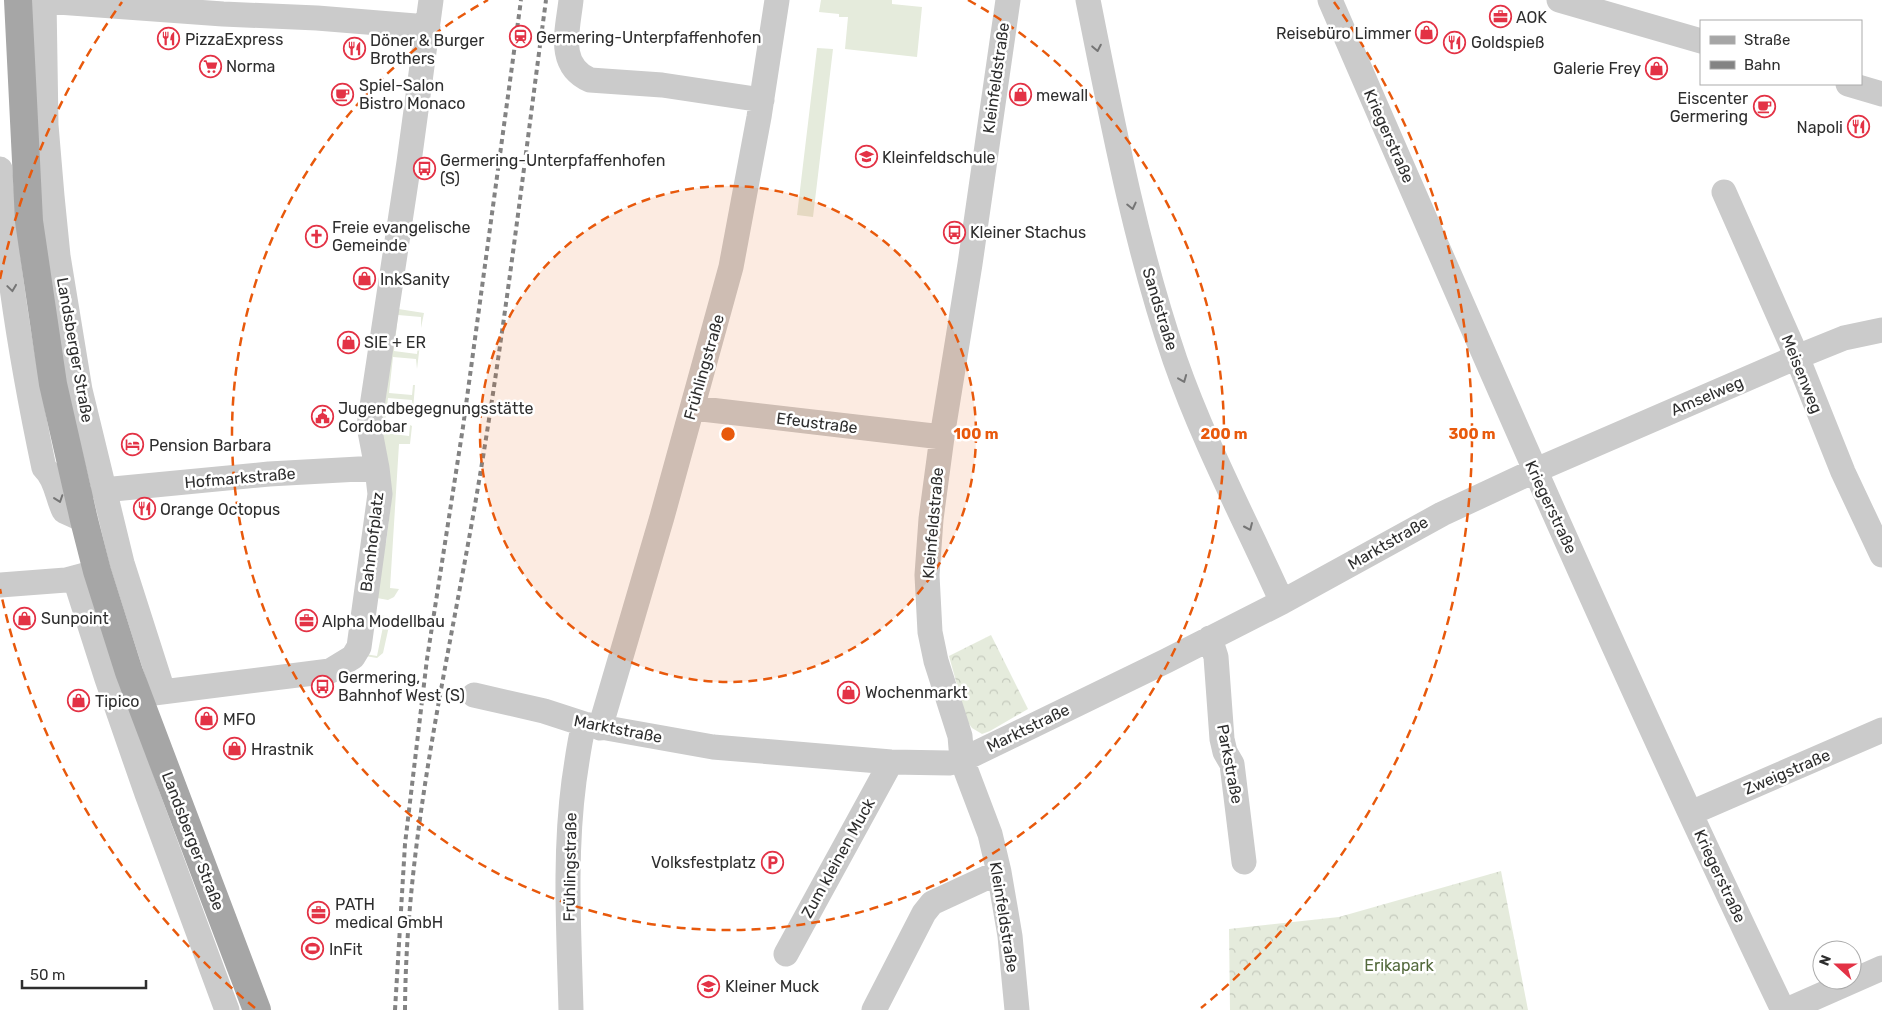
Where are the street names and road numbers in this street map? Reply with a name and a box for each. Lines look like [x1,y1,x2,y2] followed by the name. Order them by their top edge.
[979,21,1013,135] street label: Kleinfeldstraße
[1360,86,1418,186] street label: Kriegerstraße
[1138,265,1182,353] street label: Sandstraße
[53,276,97,424] street label: Landsberger Straße
[680,312,728,422] street label: Frühlingstraße
[1778,332,1826,416] street label: Meisenweg
[1668,372,1746,420] street label: Amselweg
[775,409,859,437] street label: Efeustraße
[1521,457,1581,557] street label: Kriegerstraße
[184,464,296,492] street label: Hofmarkstraße
[919,466,947,580] street label: Kleinfeldstraße
[356,491,388,593] street label: Bahnhofplatz
[1344,512,1432,574] street label: Marktstraße
[984,700,1073,756] street label: Marktstraße
[572,711,664,747] street label: Marktstraße
[1213,723,1247,805] street label: Parkstraße
[1741,745,1833,799] street label: Zweigstraße
[158,769,228,913] street label: Landsberger Straße
[797,794,879,921] street label: Zum kleinen Muck
[560,812,580,922] street label: Frühlingstraße
[1690,826,1750,926] street label: Kriegerstraße
[986,860,1022,974] street label: Kleinfeldstraße

